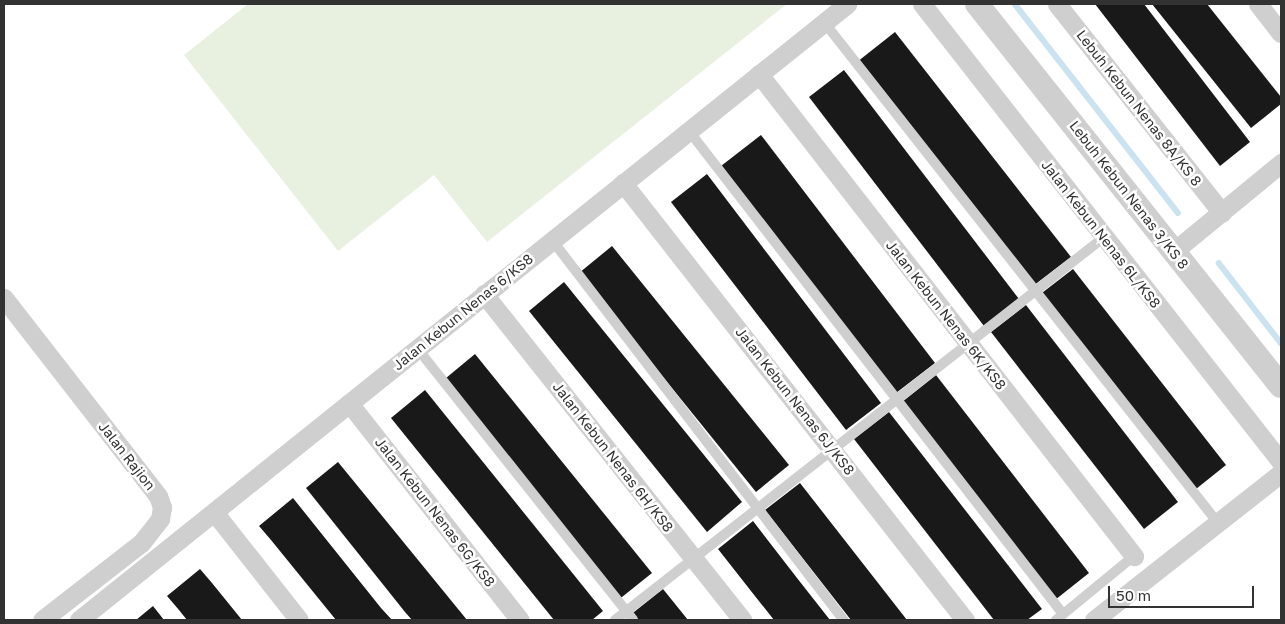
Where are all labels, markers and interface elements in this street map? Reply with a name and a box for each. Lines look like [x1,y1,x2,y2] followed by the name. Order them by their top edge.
[1073,27,1205,189] street label: Lebuh Kebun Nenas 8A/KS 8
[1066,118,1192,272] street label: Lebuh Kebun Nenas 3/KS 8
[1038,157,1164,311] street label: Jalan Kebun Nenas 6L/KS8
[882,237,1010,393] street label: Jalan Kebun Nenas 6K/KS8
[390,250,536,374] street label: Jalan Kebun Nenas 6/KS8
[732,324,858,478] street label: Jalan Kebun Nenas 6J/KS8
[549,379,677,535] street label: Jalan Kebun Nenas 6H/KS8
[95,419,159,493] street label: Jalan Rajion
[371,434,499,590] street label: Jalan Kebun Nenas 6G/KS8
[1110,576,1256,608] scale bar
[1116,586,1151,604] text: 50 m

